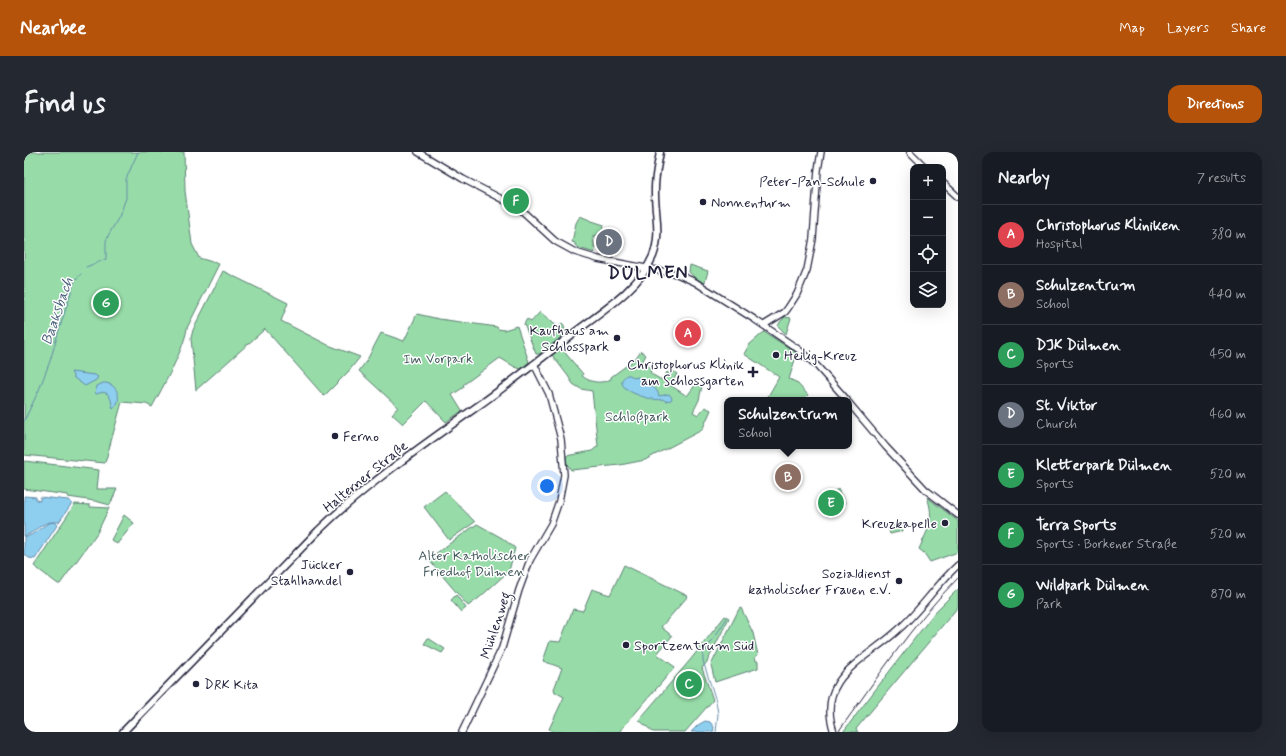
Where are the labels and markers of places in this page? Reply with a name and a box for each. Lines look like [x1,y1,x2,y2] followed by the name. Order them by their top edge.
[759,173,865,191] place label: Peter-Pan-Schule
[868,176,878,186] marker: Peter-Pan-Schule
[503,186,529,216] pin: F
[711,194,791,212] place label: Nonnenturm
[698,197,708,207] marker: Nonnenturm
[596,227,622,257] pin: D
[93,288,119,318] pin: G
[675,318,701,348] pin: A
[529,322,609,356] place label: Kaufhaus am Schlosspark
[612,333,622,343] marker: Kaufhaus am Schlosspark
[784,347,857,365] place label: Heilig-Kreuz
[771,350,781,360] marker: Heilig-Kreuz
[627,356,744,390] place label: Christophorus Klinik am Schlossgarten
[747,366,759,378] marker: Christophorus Klinik am Schlossgarten
[343,428,379,446] place label: Ferno
[330,431,340,441] marker: Ferno
[775,462,801,492] pin: B
[818,488,844,518] pin: E
[862,515,937,533] place label: Kreuzkapelle
[940,518,950,528] marker: Kreuzkapelle
[271,556,342,590] place label: Jücker Stahlhandel
[748,565,891,599] place label: Sozialdienst katholischer Frauen e.V.
[345,567,355,577] marker: Jücker Stahlhandel
[894,576,904,586] marker: Sozialdienst katholischer Frauen e.V.
[634,637,754,655] place label: Sportzentrum Süd
[621,640,631,650] marker: Sportzentrum Süd
[676,669,702,699] pin: C
[204,676,258,694] place label: DRK Kita
[191,679,201,689] marker: DRK Kita

